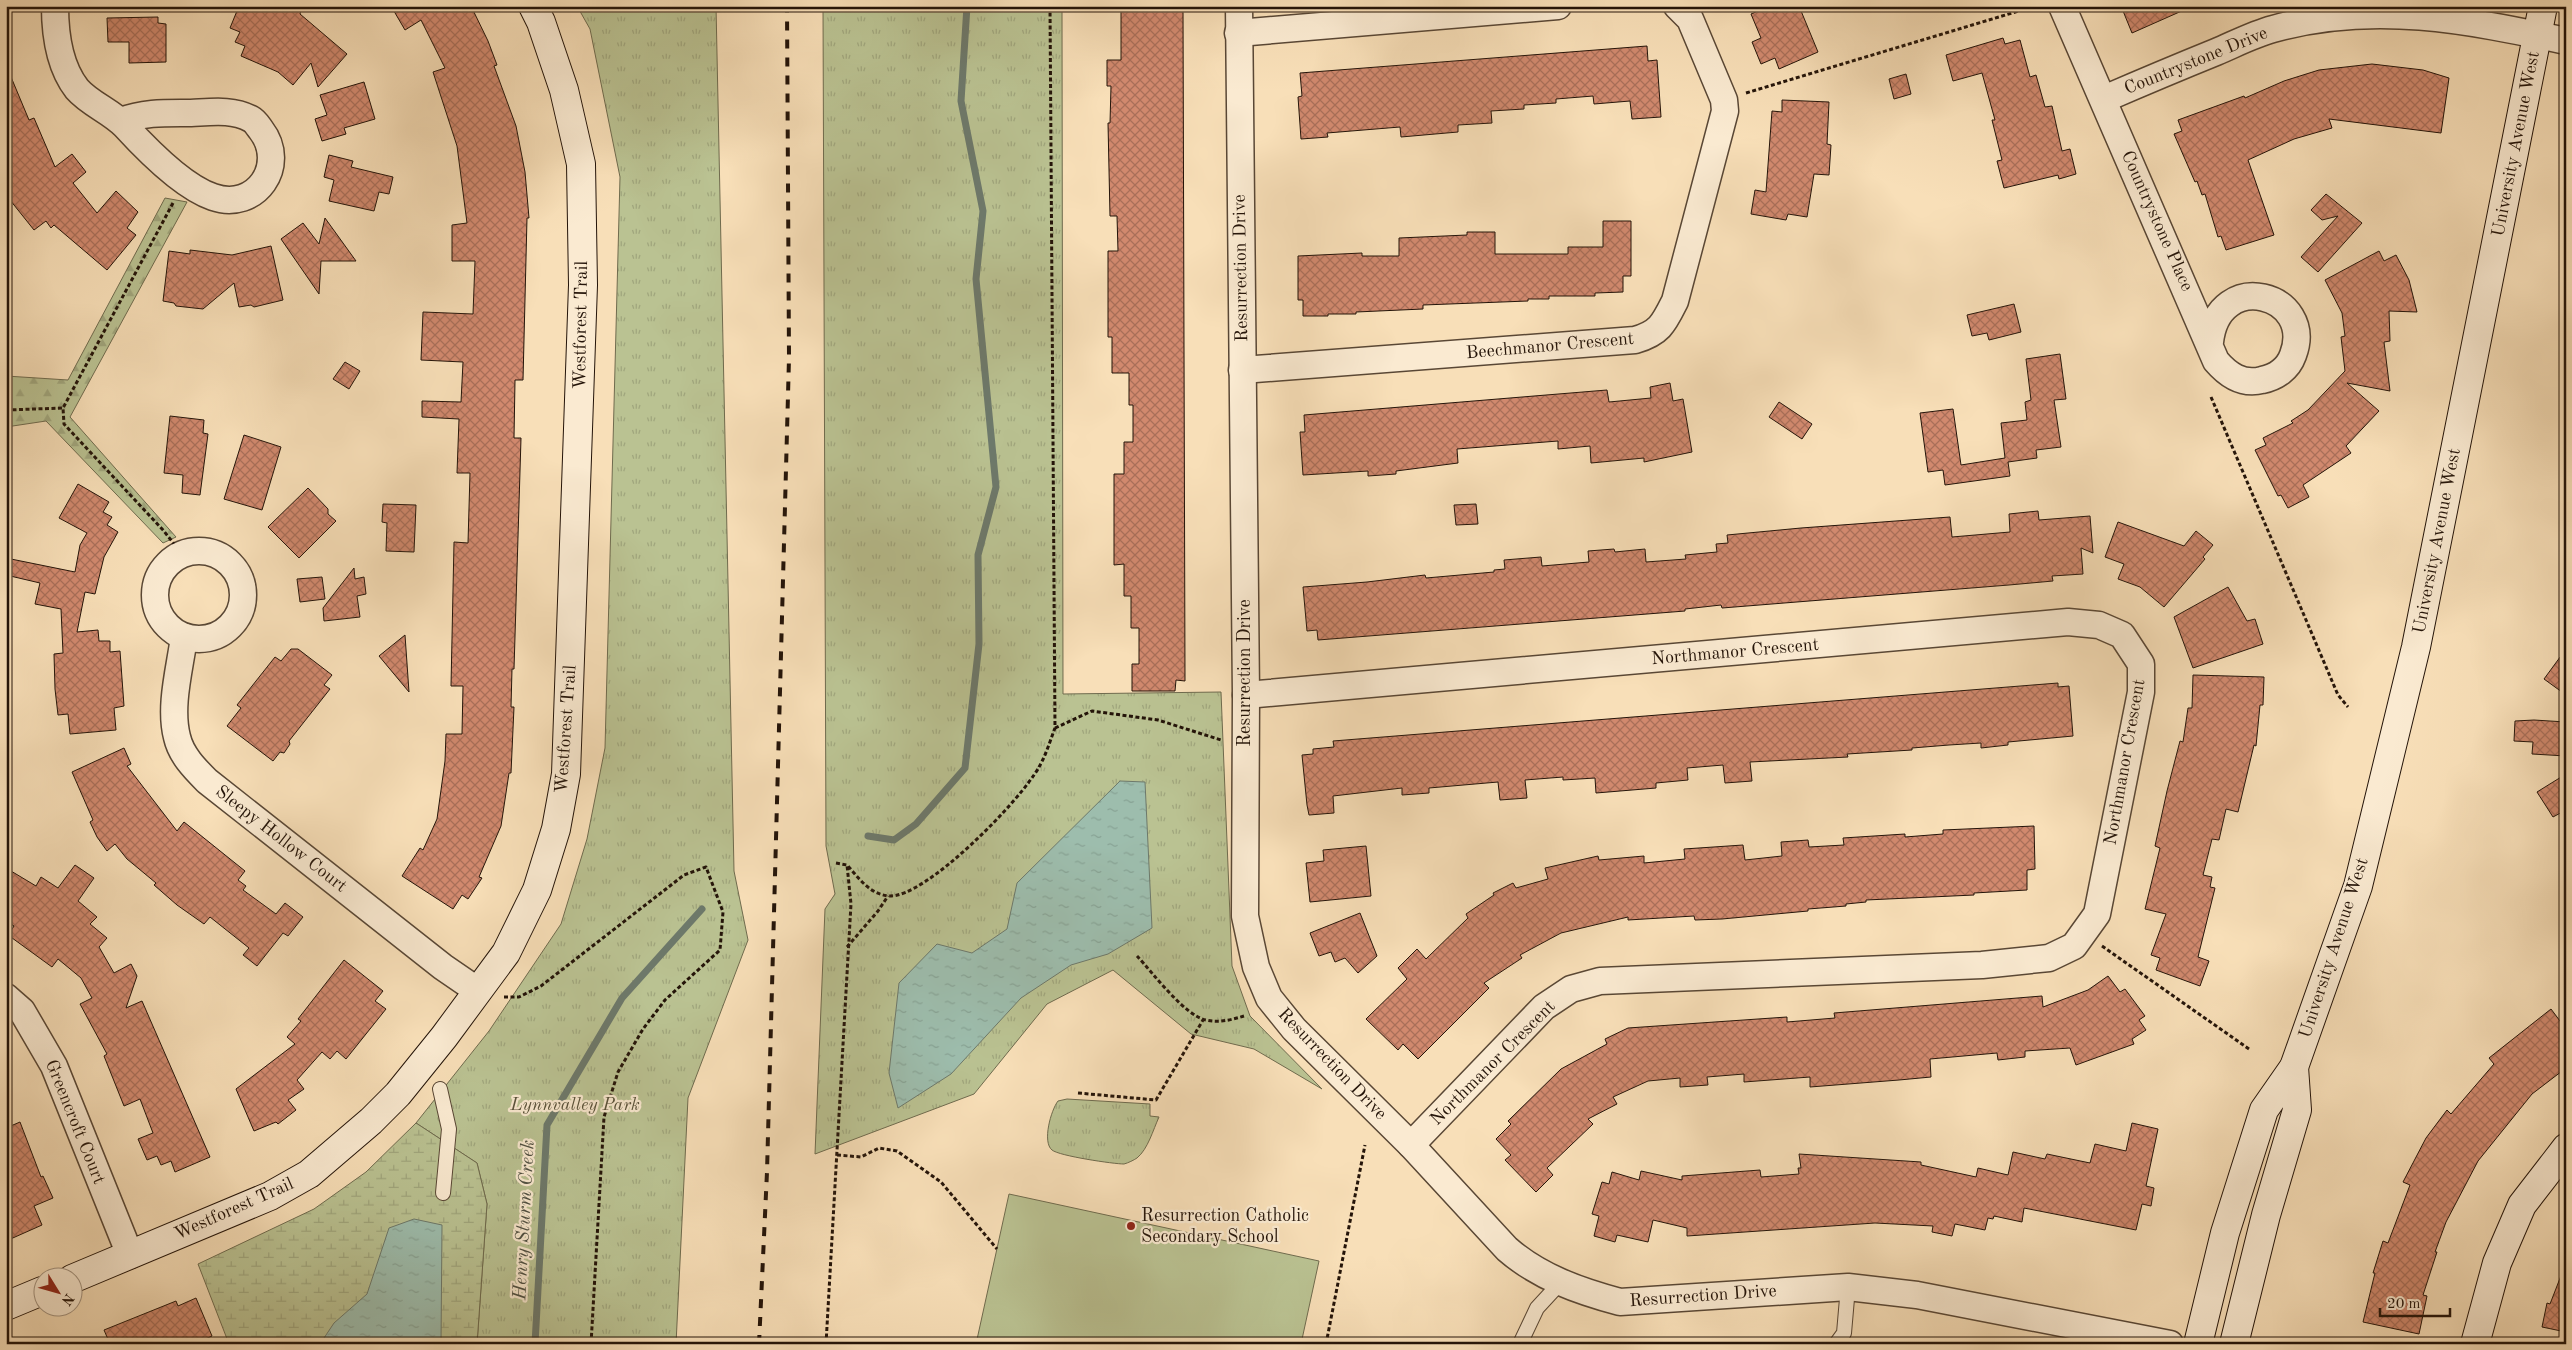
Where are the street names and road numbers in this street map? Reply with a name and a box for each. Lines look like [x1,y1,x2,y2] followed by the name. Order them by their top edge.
[2122,24,2270,98] street label: Countrystone Drive
[2489,50,2543,238] street label: University Avenue West
[2118,148,2196,294] street label: Countrystone Place
[1231,194,1251,342] street label: Resurrection Drive
[571,261,591,389] street label: Westforest Trail
[1465,330,1635,362] street label: Beechmanor Crescent
[2410,447,2464,635] street label: University Avenue West
[1236,599,1254,747] street label: Resurrection Drive
[1650,636,1820,668] street label: Northmanor Crescent
[553,664,579,794] street label: Westforest Trail
[2102,678,2148,846] street label: Northmanor Crescent
[212,782,350,896] street label: Sleepy Hollow Court
[2296,856,2372,1040] street label: University Avenue West
[1427,997,1559,1129] street label: Northmanor Crescent
[1274,1005,1390,1123] street label: Resurrection Drive
[42,1057,108,1187] street label: Greencroft Court
[172,1175,296,1243] street label: Westforest Trail
[1629,1282,1777,1310] street label: Resurrection Drive

